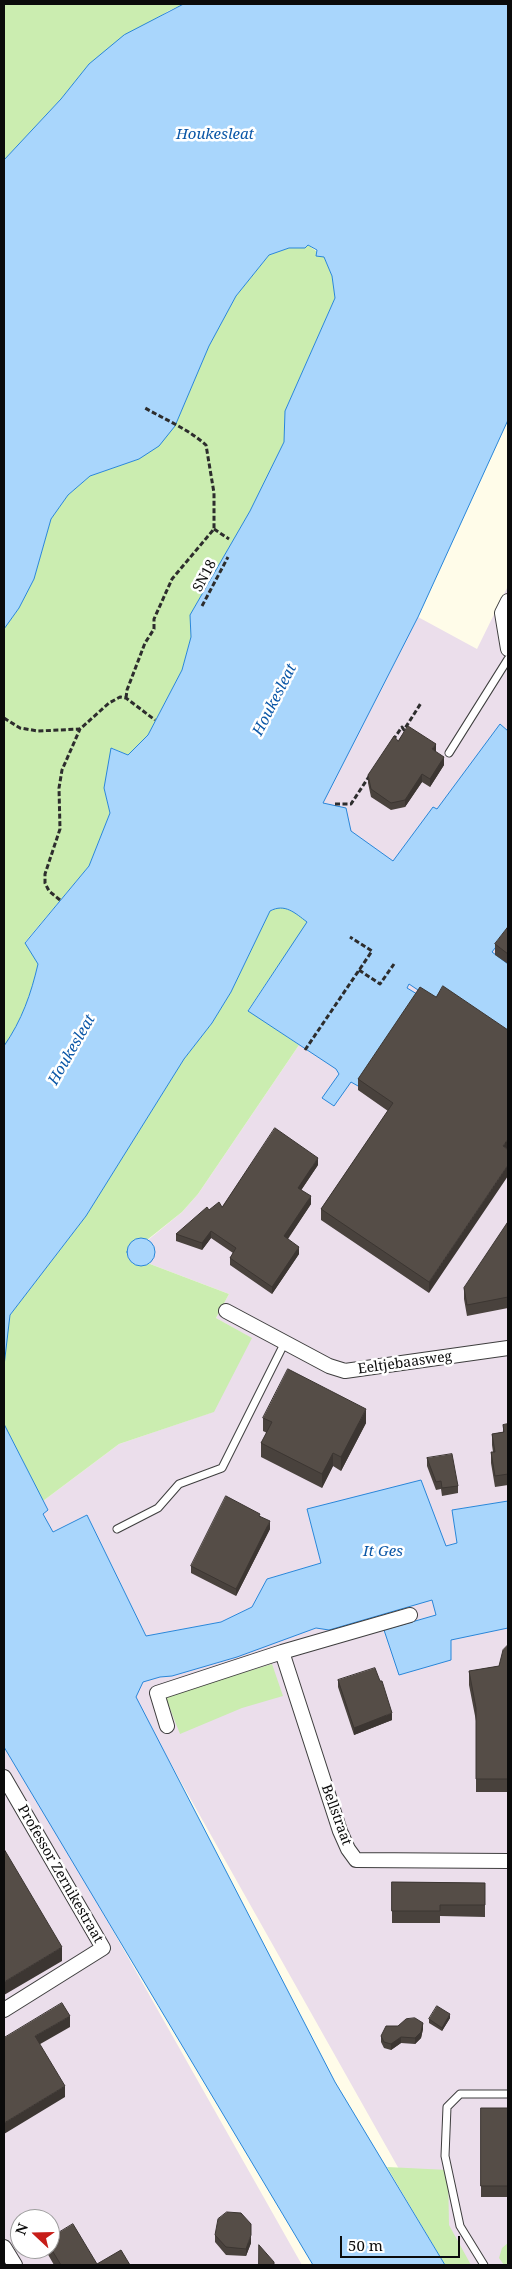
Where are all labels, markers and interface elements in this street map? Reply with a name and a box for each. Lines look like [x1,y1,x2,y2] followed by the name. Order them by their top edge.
[176,126,254,144] water label: Houkesleat
[190,557,220,595] street label: SN18
[249,661,301,739] water label: Houkesleat
[45,1012,99,1088] water label: Houkesleat
[357,1348,453,1378] street label: Eeltjebaasweg
[363,1543,403,1561] water label: It Ges
[317,1782,355,1848] street label: Bellstraat
[14,1802,106,1946] street label: Professor Zernikestraat
[10,2209,60,2259] north arrow
[11,2220,32,2237] text: N
[342,2226,462,2258] scale bar
[348,2235,383,2255] text: 50 m

